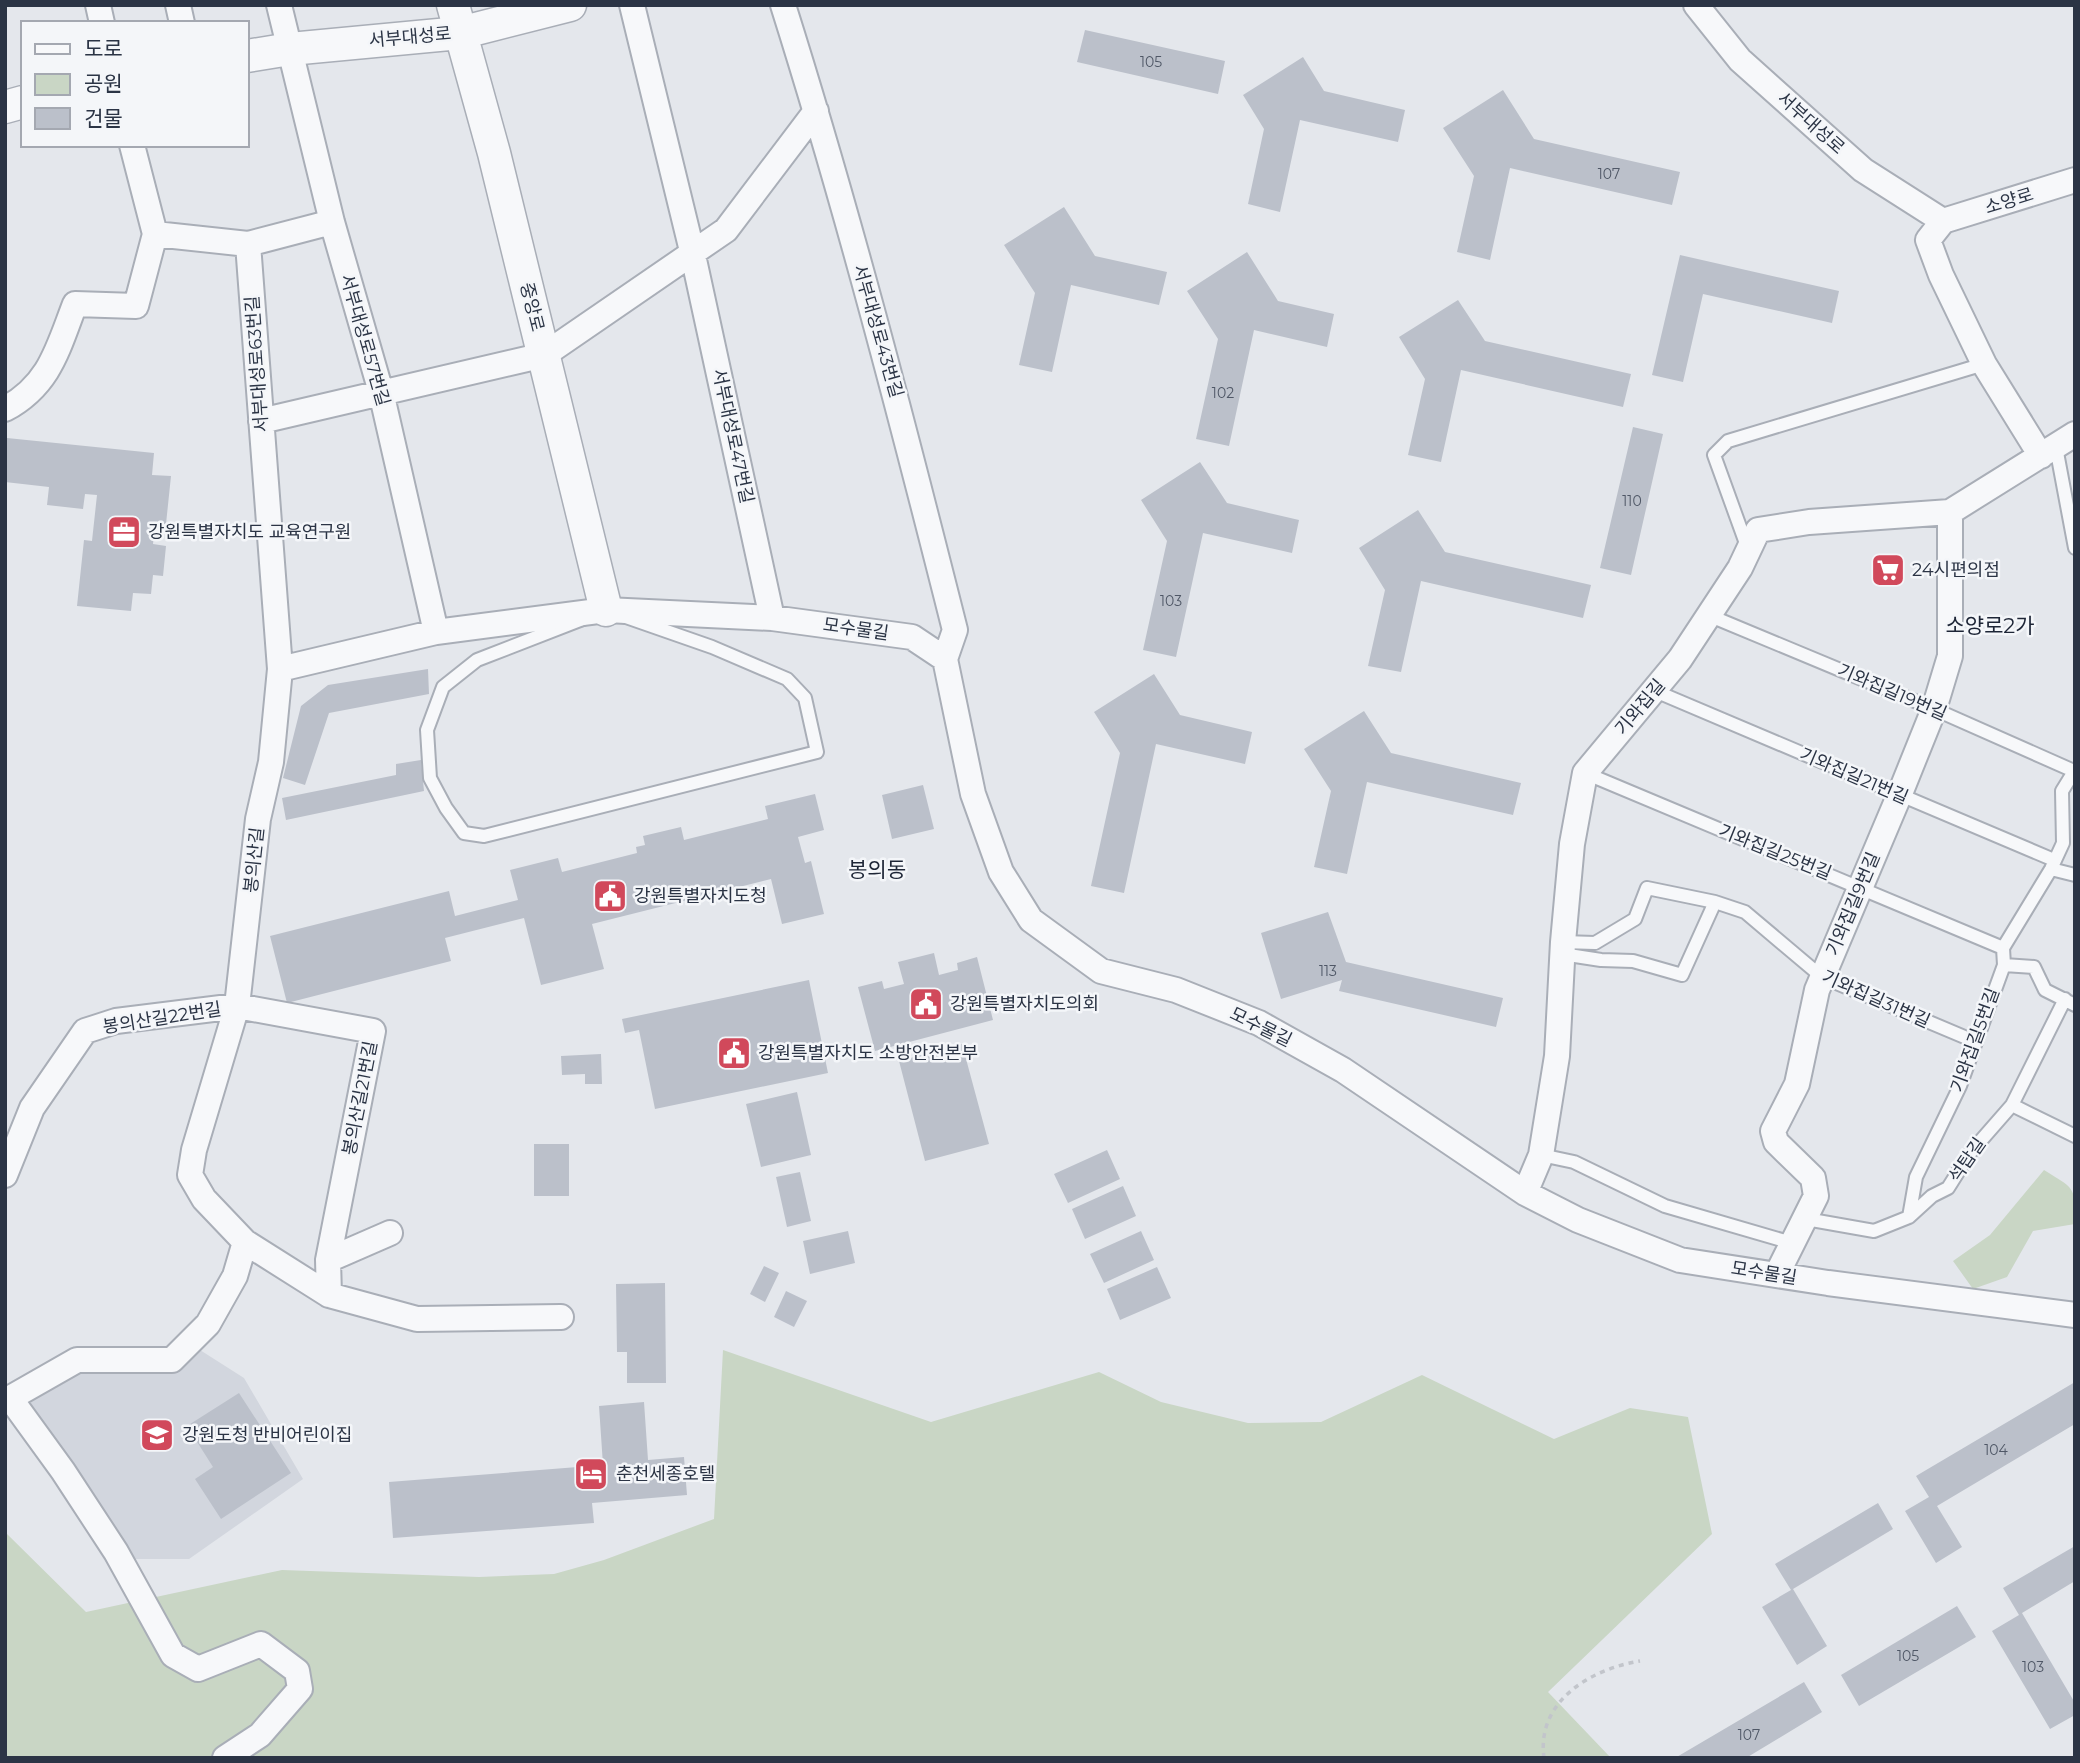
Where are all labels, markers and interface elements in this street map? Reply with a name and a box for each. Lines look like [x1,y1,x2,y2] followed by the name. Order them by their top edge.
[21,21,248,147] legend
[368,22,452,52] street label: 서부대성로
[84,36,123,61] text: 도로
[1140,53,1162,71] house number: 105
[84,71,123,96] text: 공원
[1773,87,1849,159] street label: 서부대성로
[84,106,123,131] text: 건물
[1598,165,1620,183] house number: 107
[1982,183,2036,219] street label: 소양로
[848,262,908,400] street label: 서부대성로43번길
[336,271,394,409] street label: 서부대성로57번길
[515,280,549,334] street label: 중앙로
[241,295,273,433] street label: 서부대성로63번길
[708,366,758,506] street label: 서부대성로47번길
[1212,384,1234,402] house number: 102
[1622,492,1642,510] house number: 110
[105,513,143,551] office icon: 강원특별자치도 교육연구원
[148,521,351,543] place label: 강원특별자치도 교육연구원
[1869,551,1907,589] supermarket icon: 24시편의점
[1912,559,2000,581] place label: 24시편의점
[1160,592,1182,610] house number: 103
[822,613,890,645] street label: 모수물길
[1945,613,2035,638] district label: 소양로2가
[1834,659,1950,725] street label: 기와집길19번길
[1610,675,1670,739] street label: 기와집길
[1796,743,1912,809] street label: 기와집길21번길
[1715,819,1835,885] street label: 기와집길25번길
[240,826,268,894] street label: 봉의산길
[1821,849,1885,959] street label: 기와집길9번길
[848,857,906,882] district label: 봉의동
[591,877,629,915] public building icon: 강원특별자치도청
[634,885,766,907] place label: 강원특별자치도청
[1319,962,1337,980] house number: 113
[1819,965,1933,1033] street label: 기와집길31번길
[907,985,945,1023] public building icon: 강원특별자치도의회
[1946,985,2004,1095] street label: 기와집길5번길
[950,993,1099,1015] place label: 강원특별자치도의회
[101,998,223,1038] street label: 봉의산길22번길
[1226,1003,1296,1051] street label: 모수물길
[715,1034,753,1072] public building icon: 강원특별자치도 소방안전본부
[338,1039,382,1157] street label: 봉의산길21번길
[758,1042,978,1064] place label: 강원특별자치도 소방안전본부
[1944,1133,1990,1187] street label: 석탑길
[1730,1257,1798,1289] street label: 모수물길
[138,1416,176,1454] school or university icon: 강원도청 반비어린이집
[182,1424,352,1446] place label: 강원도청 반비어린이집
[1984,1441,2009,1459] house number: 104
[572,1455,610,1493] hotel icon: 춘천세종호텔
[616,1463,715,1485] place label: 춘천세종호텔
[1897,1647,1919,1665] house number: 105
[2022,1658,2044,1676] house number: 103
[1738,1726,1760,1744] house number: 107

